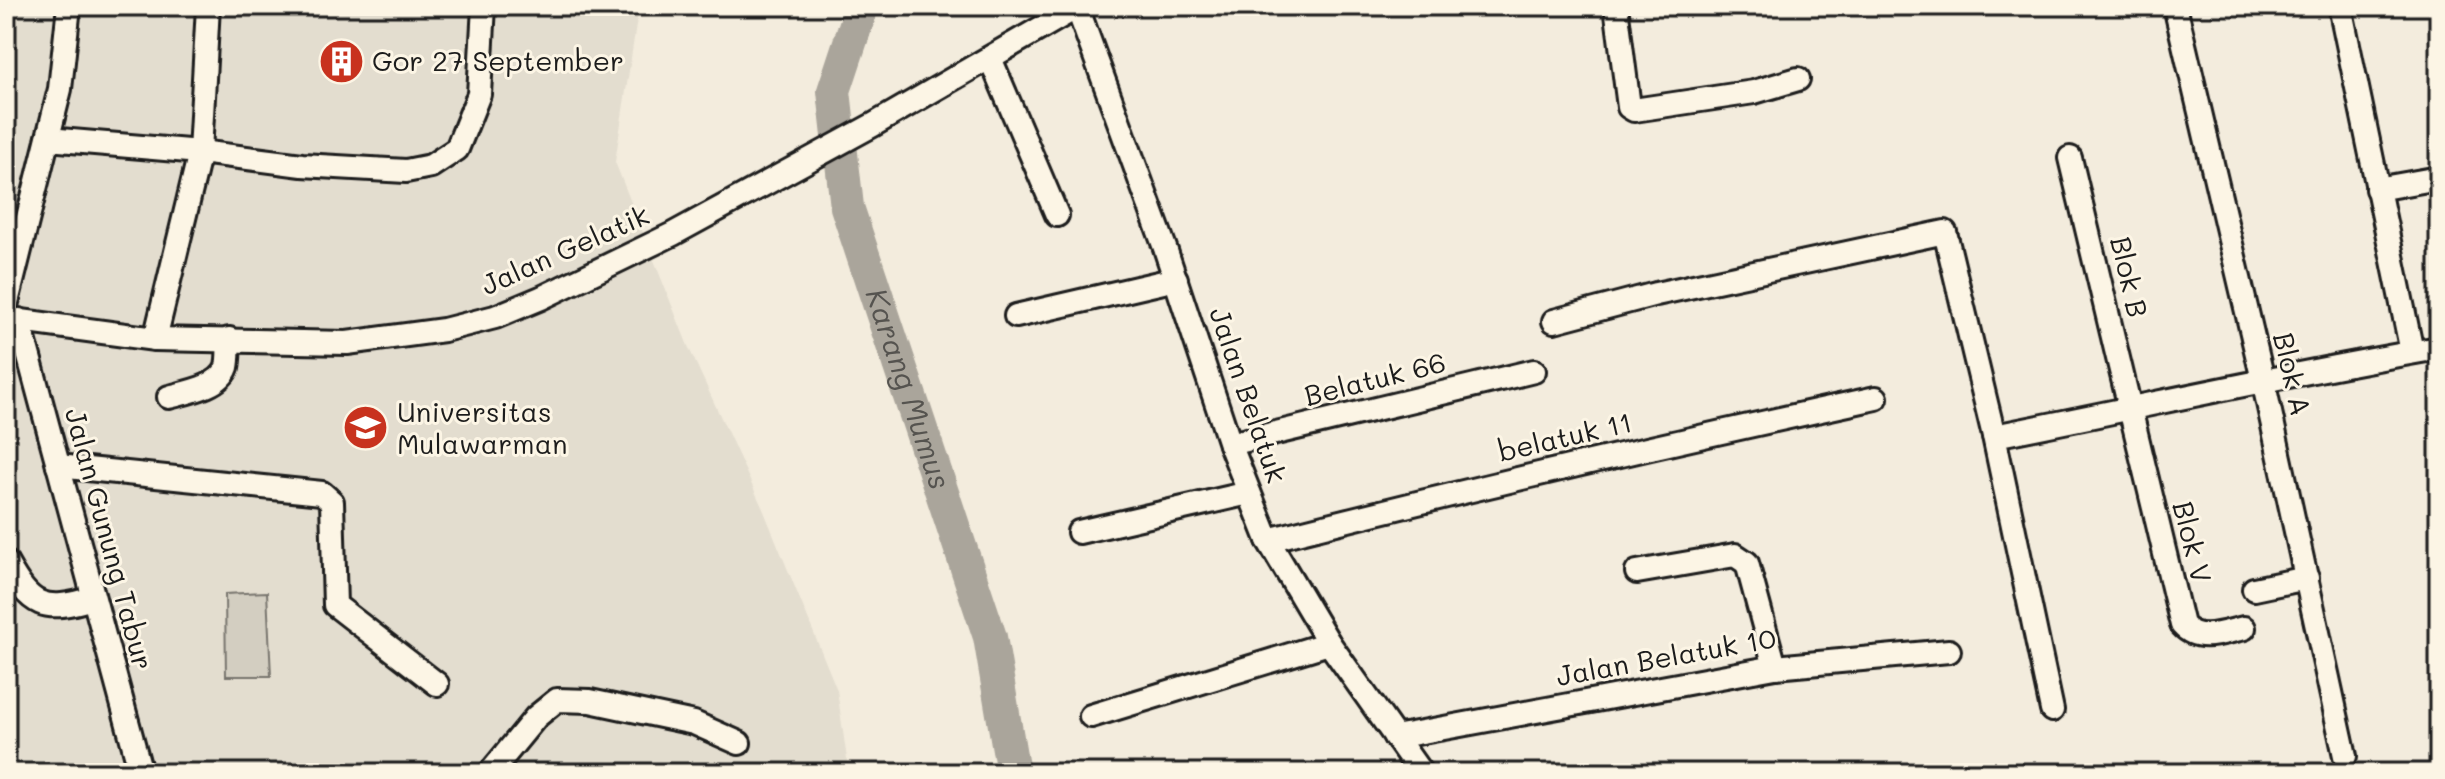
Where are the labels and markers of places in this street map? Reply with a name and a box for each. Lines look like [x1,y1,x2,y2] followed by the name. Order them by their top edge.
[317,37,365,85] building icon: Gor 27 September
[372,42,624,78] place label: Gor 27 September
[397,393,568,461] place label: Universitas Mulawarman
[342,404,390,452] school or university icon: Universitas Mulawarman

